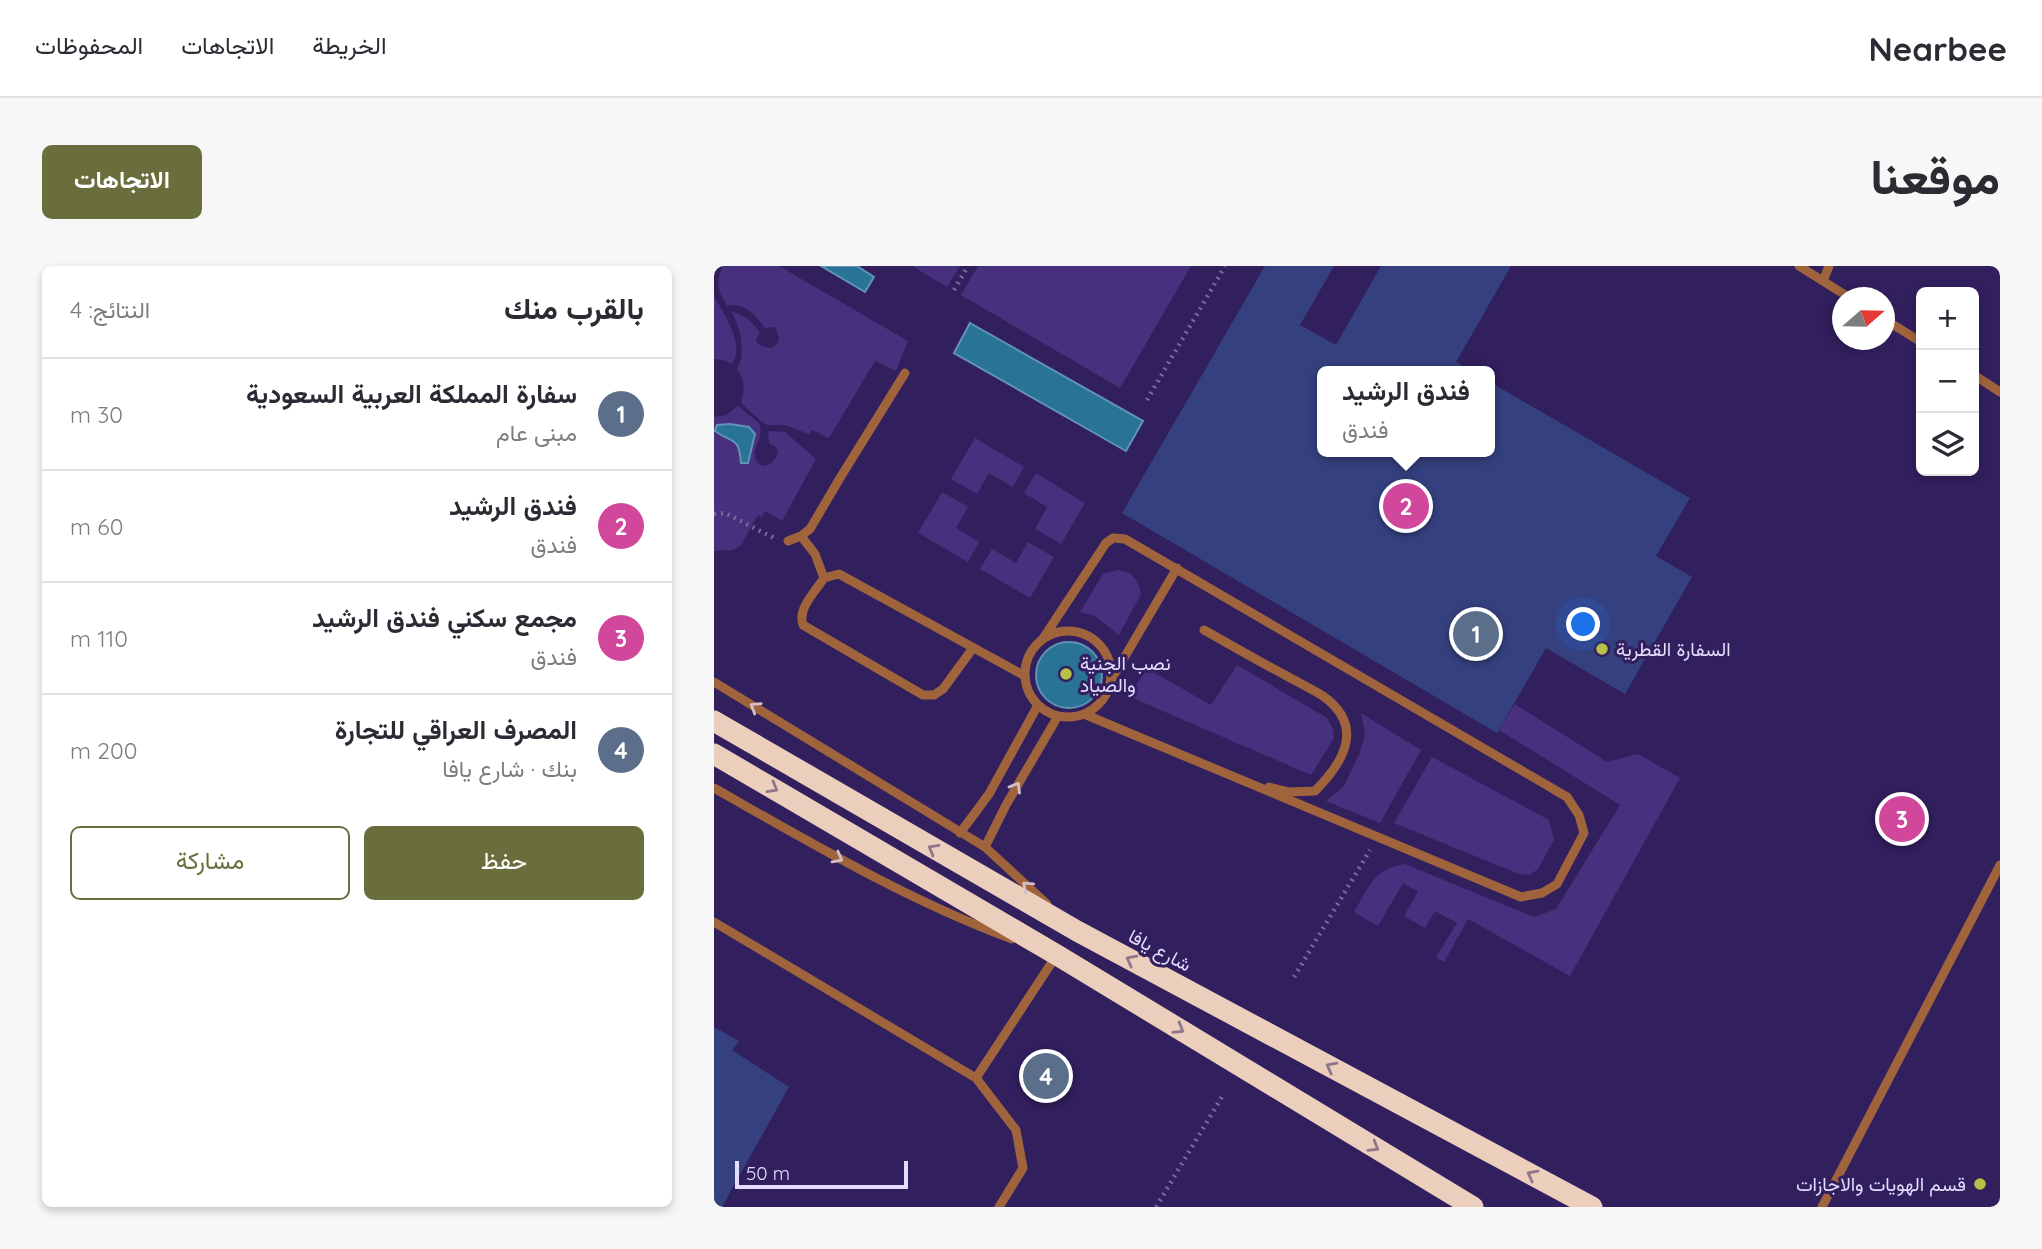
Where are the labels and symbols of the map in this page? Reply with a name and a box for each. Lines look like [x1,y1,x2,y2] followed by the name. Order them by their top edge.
[1832,287,1895,350] north arrow
[1383,480,1429,532] pin: 2
[1566,607,1600,641] your location
[1453,608,1499,660] pin: 1
[1616,637,1731,661] place label: السفارة القطرية
[1594,641,1610,657] marker: السفارة القطرية
[1080,651,1171,697] place label: نصب الجنية والصياد
[1058,666,1074,682] marker: نصب الجنية والصياد
[750,702,763,715] one-way arrow
[765,780,778,793] one-way arrow
[1008,782,1021,795] one-way arrow
[1879,793,1925,845] pin: 3
[927,844,940,857] one-way arrow
[830,850,843,863] one-way arrow
[1022,881,1035,894] one-way arrow
[1124,923,1196,977] street label: شارع يافا
[1126,955,1138,968] one-way arrow
[1172,1021,1185,1034] one-way arrow
[1023,1050,1069,1102] pin: 4
[1326,1062,1339,1076] one-way arrow
[1366,1139,1379,1152] one-way arrow
[735,1158,908,1190] scale bar
[1527,1170,1539,1183] one-way arrow
[1796,1172,1966,1197] place label: قسم الهويات والاجازات
[1972,1176,1988,1192] marker: قسم الهويات والاجازات

